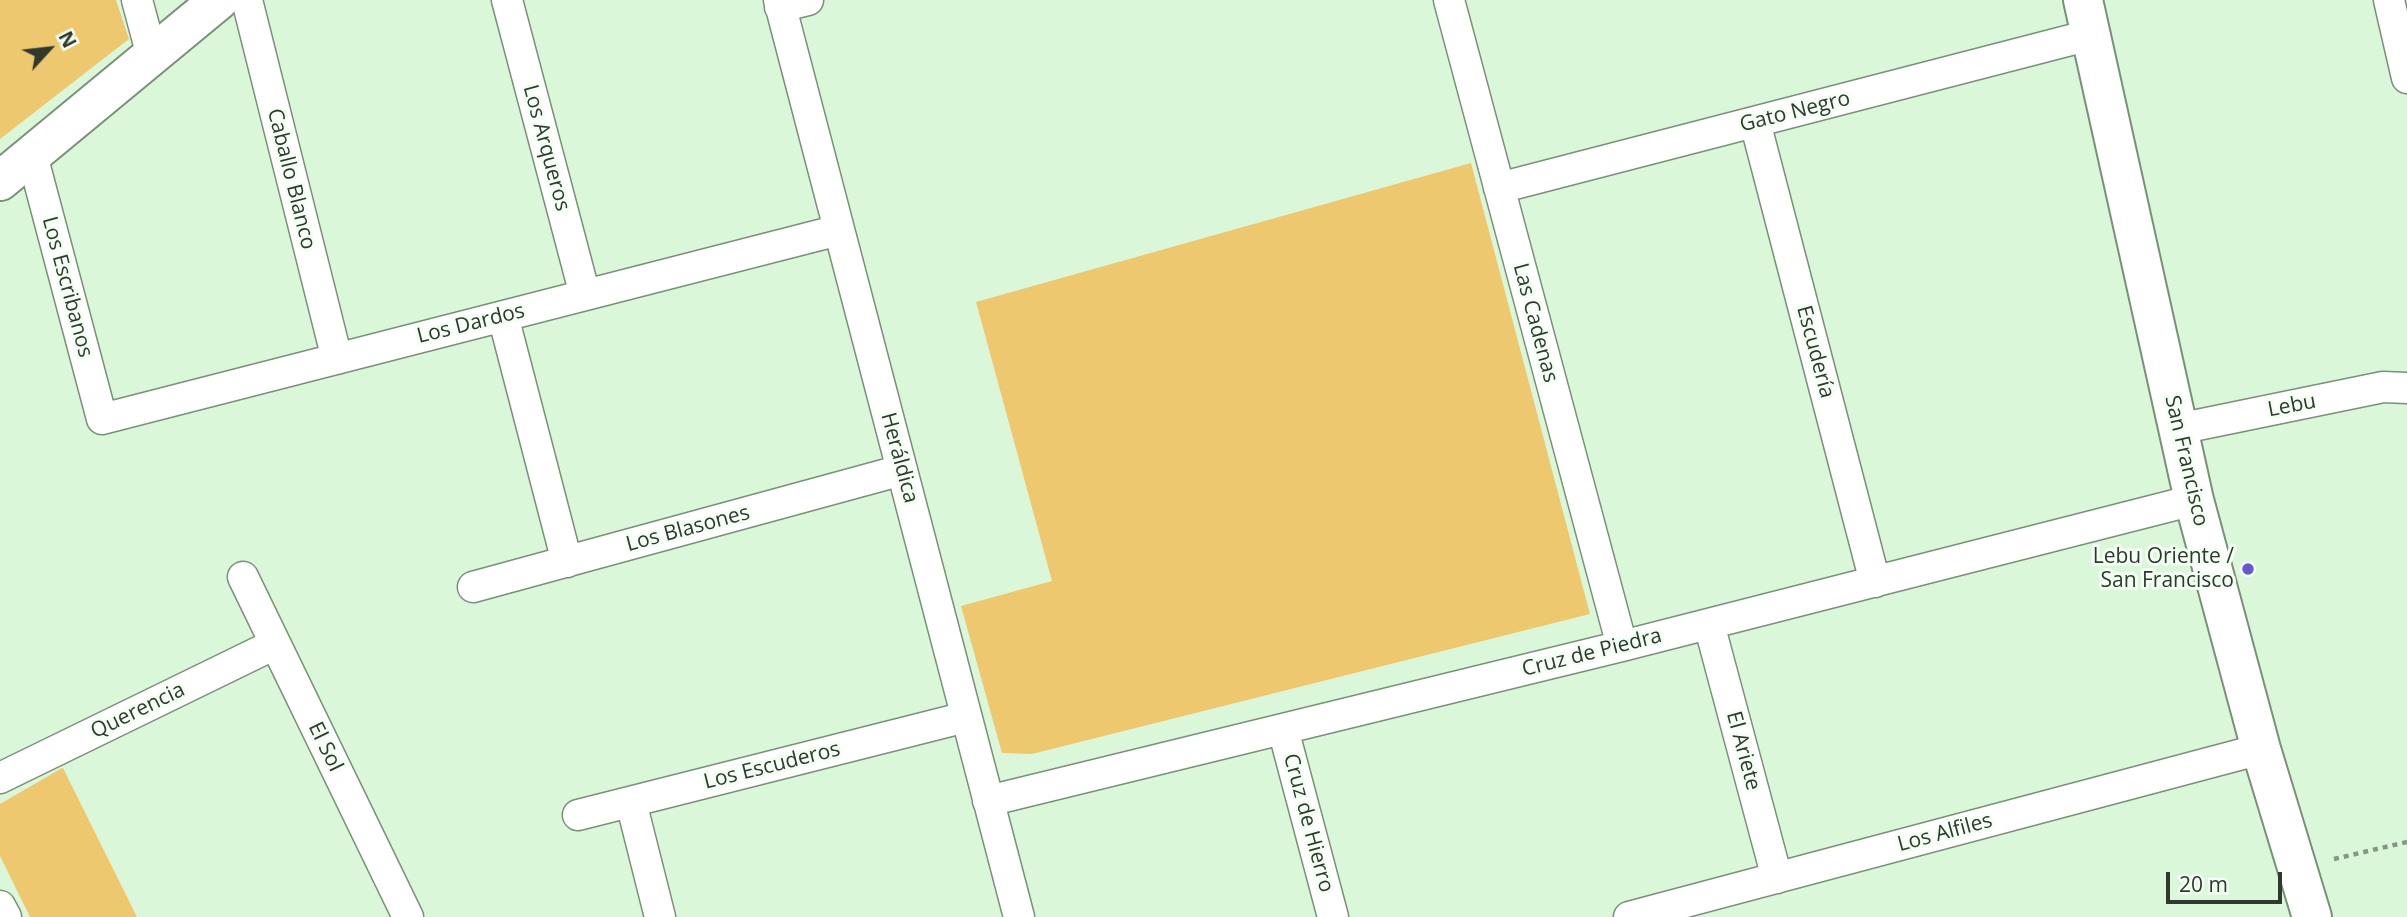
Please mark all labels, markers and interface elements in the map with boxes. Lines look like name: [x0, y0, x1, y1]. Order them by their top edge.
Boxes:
north arrow: [14, 14, 84, 84]
text: N: [53, 27, 83, 52]
street label: Los Arqueros: [517, 82, 575, 214]
street label: Gato Negro: [1737, 86, 1853, 138]
street label: Caballo Blanco: [261, 106, 321, 252]
street label: Los Escribanos: [36, 214, 98, 360]
street label: Las Cadenas: [1507, 261, 1563, 385]
street label: Los Dardos: [415, 298, 527, 350]
street label: Escudería: [1791, 303, 1839, 401]
street label: Lebu: [2266, 389, 2318, 423]
street label: San Francisco: [2159, 393, 2213, 529]
street label: Heráldica: [875, 410, 923, 506]
street label: Los Blasones: [623, 500, 753, 558]
place label: Lebu Oriente / San Francisco: [2093, 544, 2234, 594]
marker: Lebu Oriente / San Francisco: [2240, 561, 2256, 577]
street label: Cruz de Piedra: [1520, 623, 1664, 683]
street label: Querencia: [87, 677, 189, 745]
street label: El Ariete: [1720, 709, 1766, 793]
street label: El Sol: [302, 718, 348, 776]
street label: Los Escuderos: [701, 737, 843, 795]
street label: Cruz de Hierro: [1277, 751, 1339, 895]
street label: Los Alfiles: [1895, 808, 1995, 858]
scale bar: [2169, 858, 2284, 902]
text: 20 m: [2179, 870, 2228, 898]

